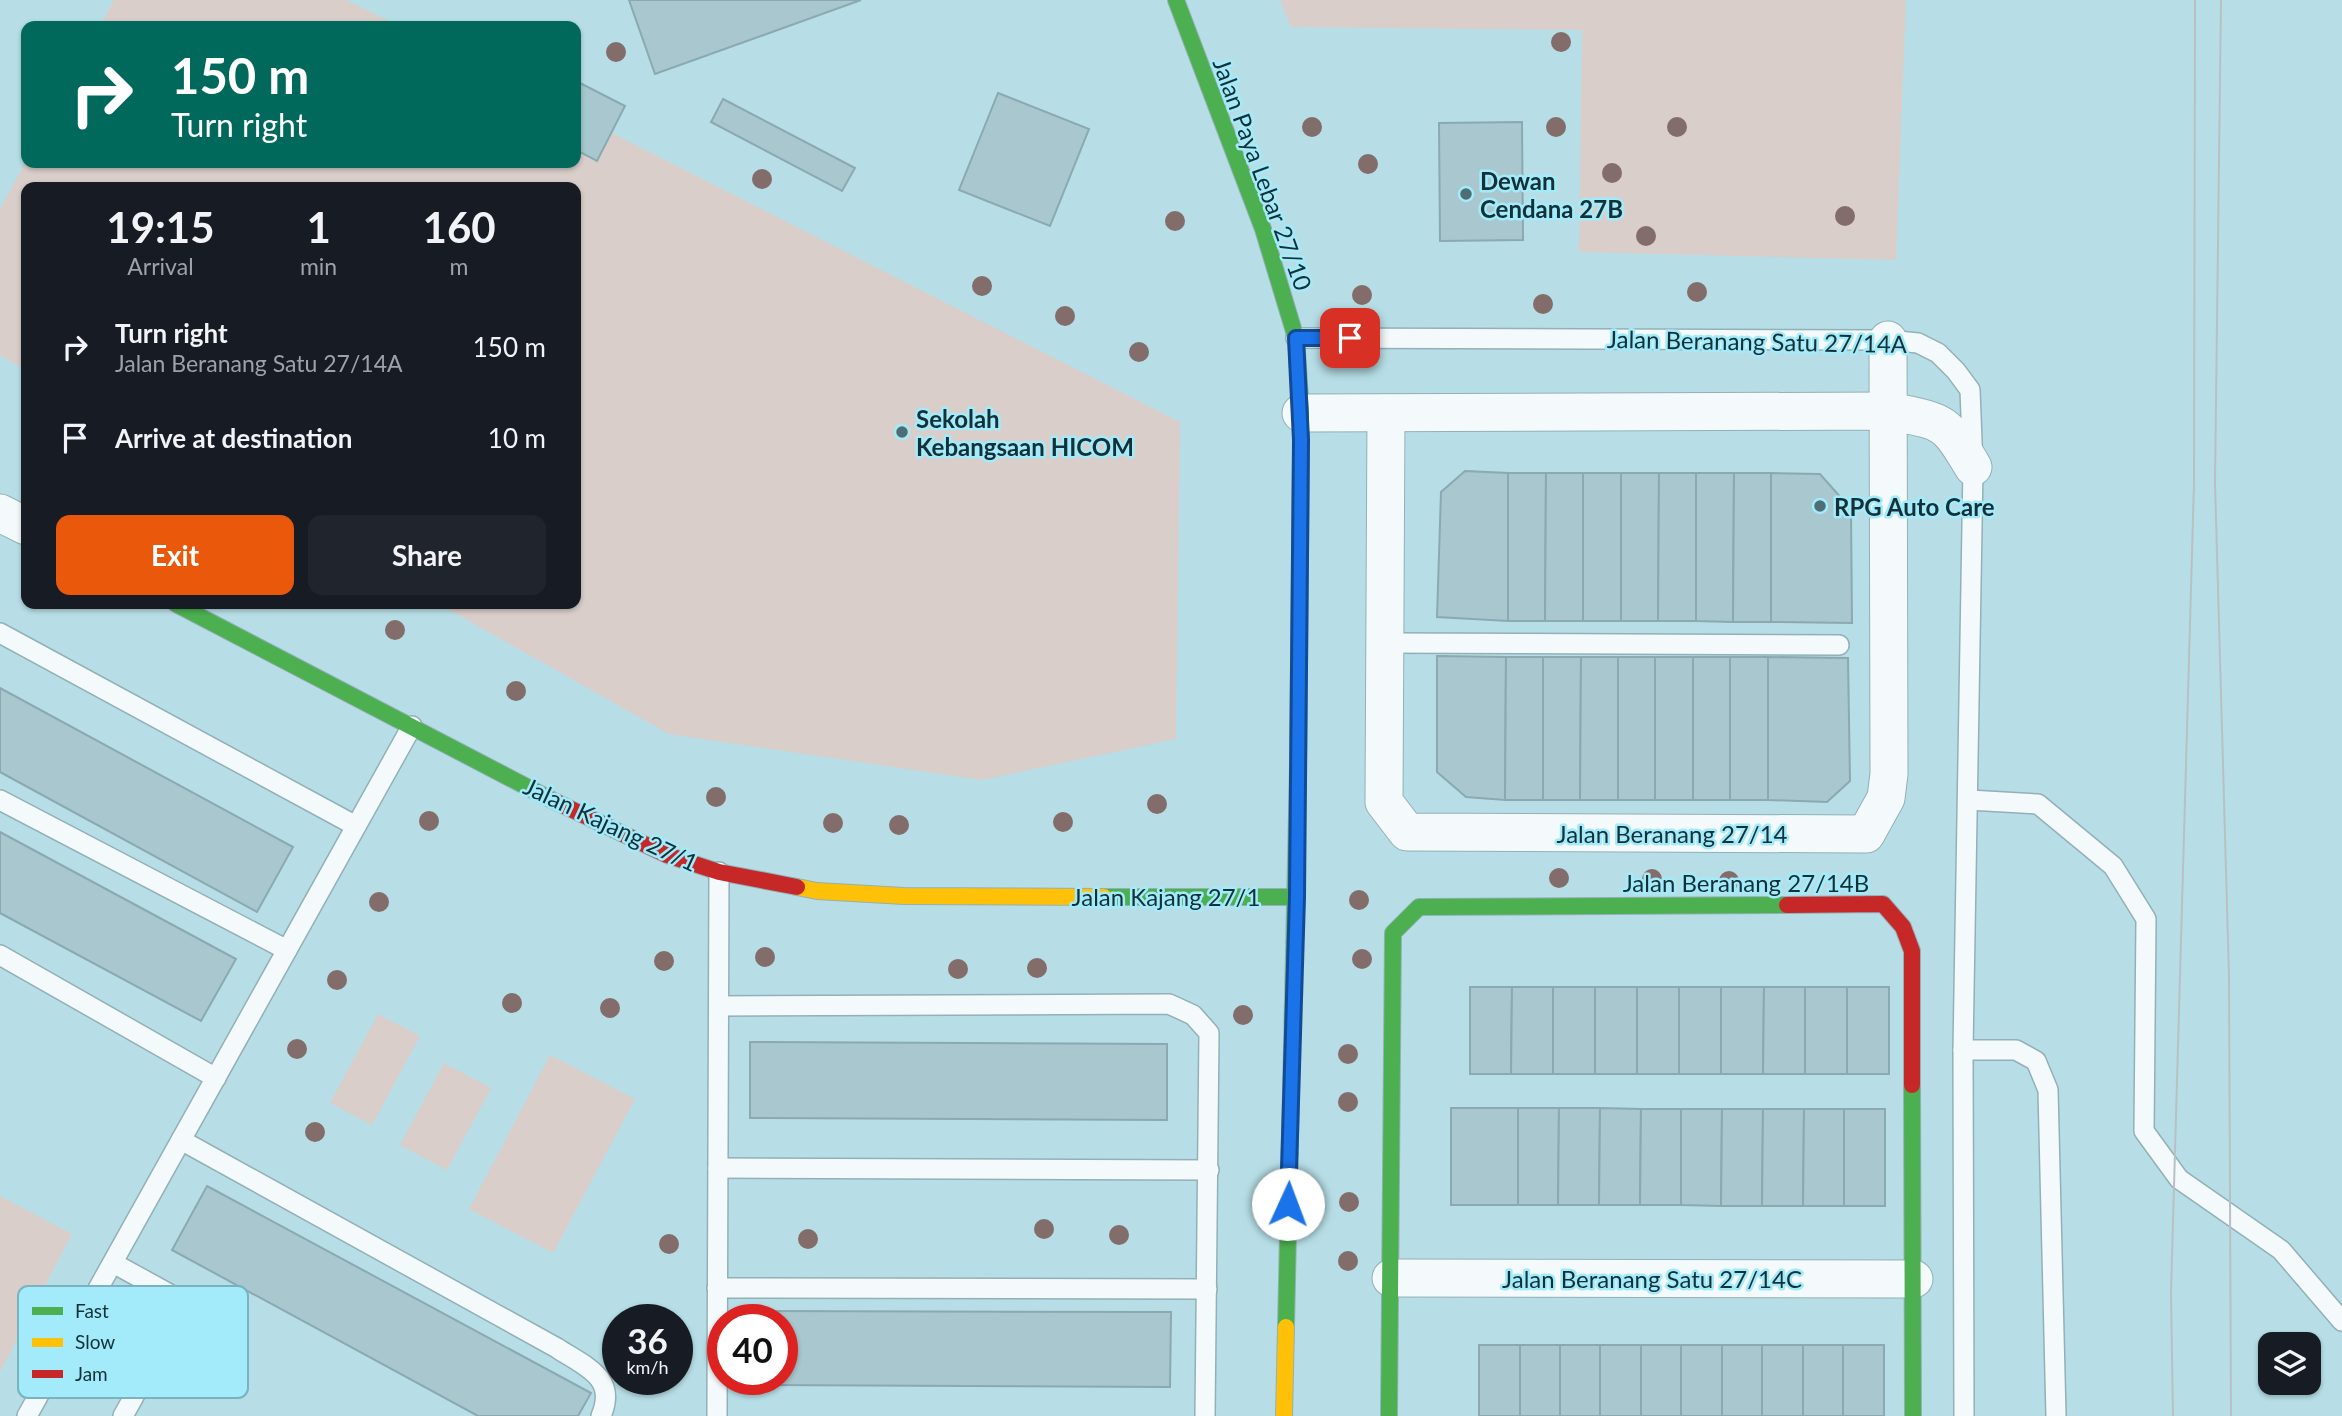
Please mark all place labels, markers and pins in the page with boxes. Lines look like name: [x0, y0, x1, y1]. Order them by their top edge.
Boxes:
place label: Dewan Cendana 27B: [1480, 166, 1623, 223]
marker: Dewan Cendana 27B: [1458, 186, 1474, 202]
pin: [1320, 308, 1380, 368]
place label: Sekolah Kebangsaan HICOM: [916, 404, 1134, 461]
marker: Sekolah Kebangsaan HICOM: [894, 424, 910, 440]
place label: RPG Auto Care: [1834, 492, 1995, 521]
marker: RPG Auto Care: [1812, 498, 1828, 514]

